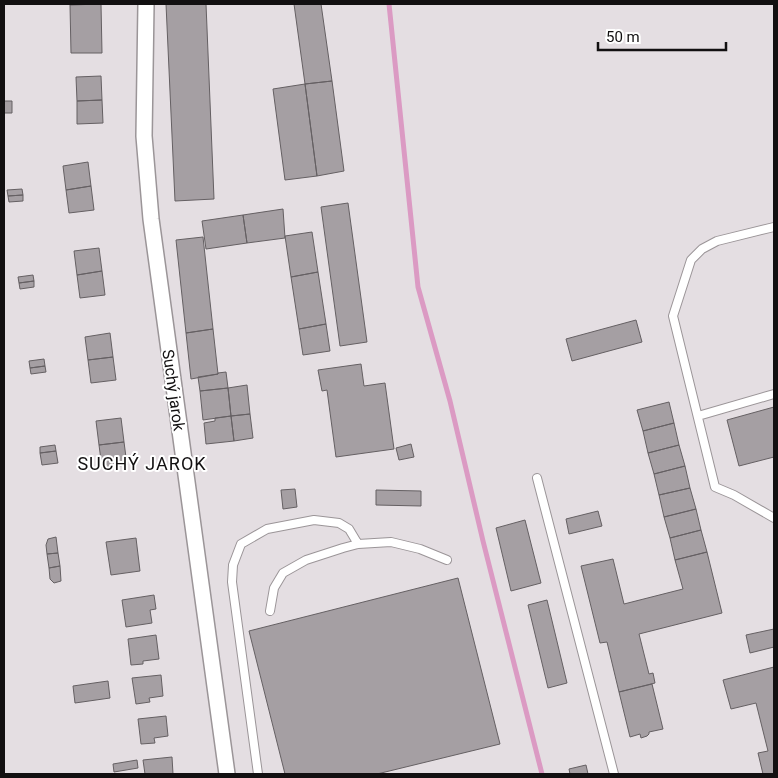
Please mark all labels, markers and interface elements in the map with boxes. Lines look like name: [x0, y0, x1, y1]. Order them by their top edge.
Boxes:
scale bar: [598, 20, 726, 52]
text: 50 m: [606, 28, 640, 46]
street label: Suchý jarok: [158, 348, 189, 433]
district label: SUCHÝ JAROK: [77, 453, 207, 474]

